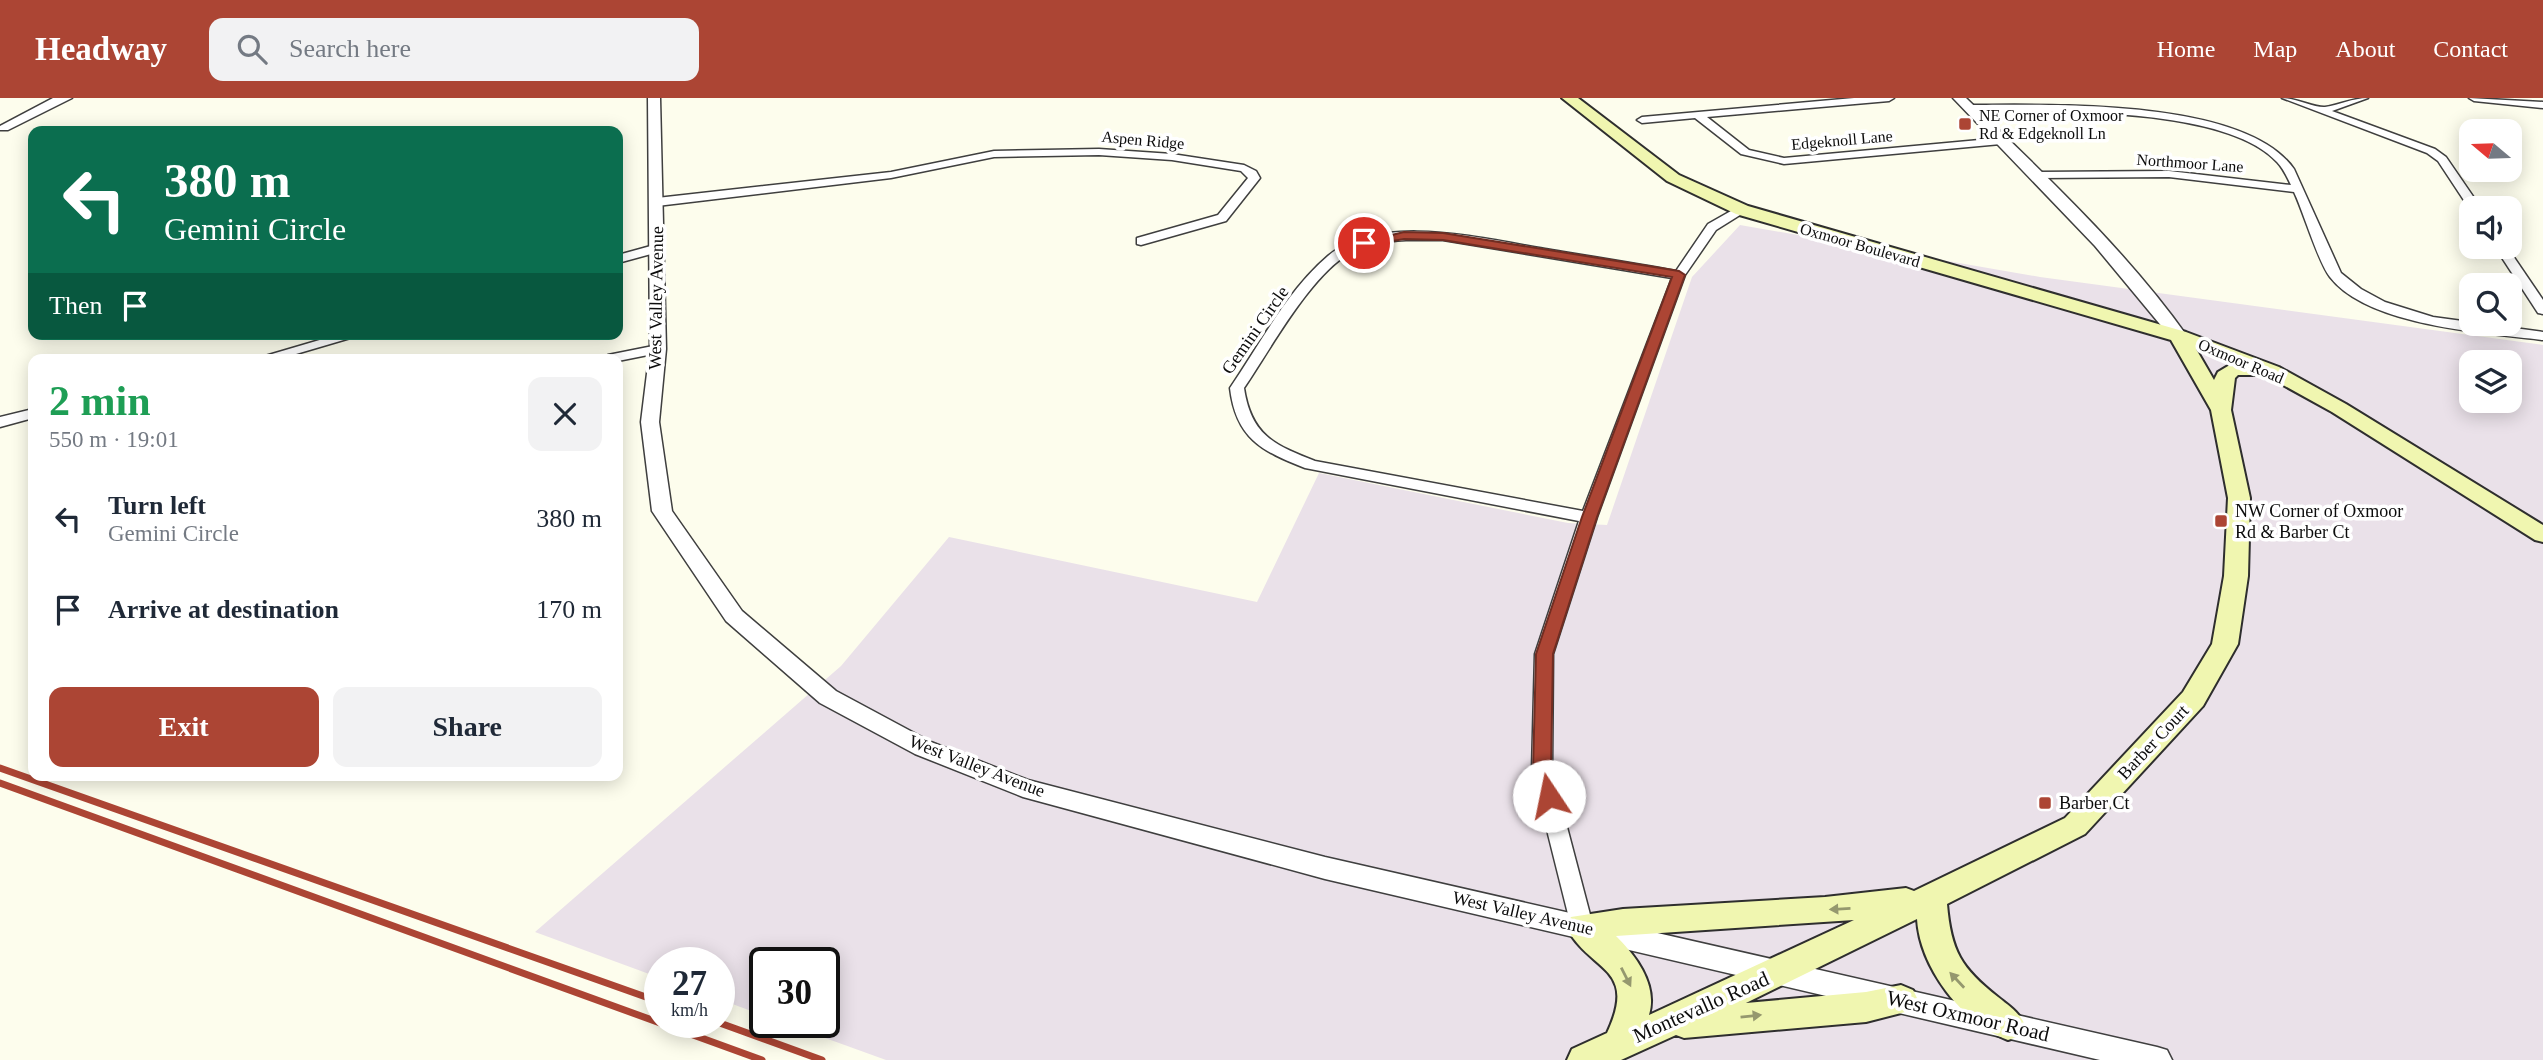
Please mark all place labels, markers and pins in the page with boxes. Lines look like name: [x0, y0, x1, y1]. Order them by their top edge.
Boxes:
place label: NE Corner of Oxmoor Rd & Edgeknoll Ln: [1979, 107, 2124, 143]
marker: NE Corner of Oxmoor Rd & Edgeknoll Ln: [1957, 116, 1973, 132]
pin: [1334, 213, 1394, 273]
place label: NW Corner of Oxmoor Rd & Barber Ct: [2235, 501, 2403, 542]
marker: NW Corner of Oxmoor Rd & Barber Ct: [2213, 513, 2229, 529]
place label: Barber Ct: [2059, 793, 2129, 813]
marker: Barber Ct: [2037, 795, 2053, 811]

